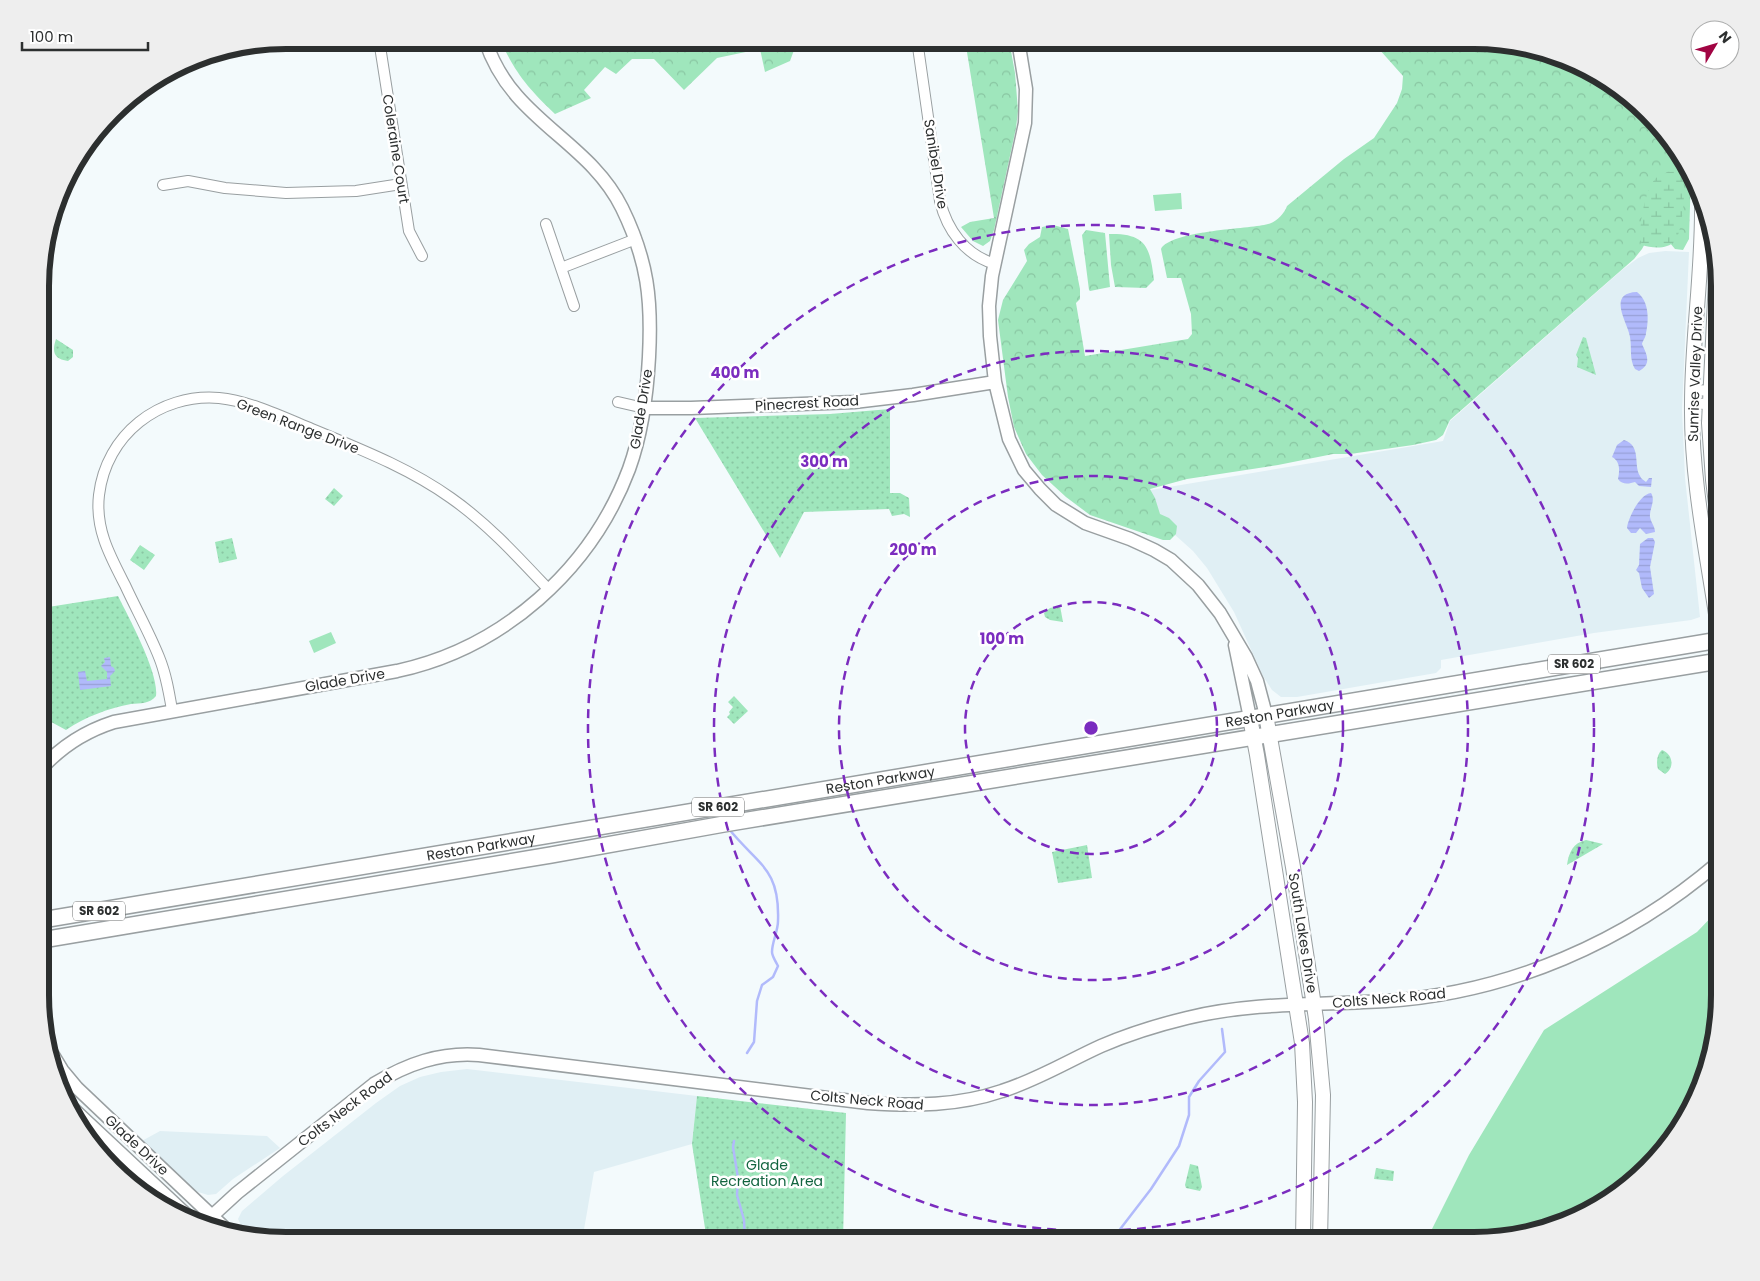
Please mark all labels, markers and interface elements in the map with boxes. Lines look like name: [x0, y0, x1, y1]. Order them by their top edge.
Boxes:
scale bar: [22, 20, 149, 52]
north arrow: [1690, 20, 1740, 70]
text: 100 m: [30, 26, 73, 47]
text: N: [1714, 27, 1736, 47]
street label: Coleraine Court: [377, 93, 415, 205]
street label: Sanibel Drive: [919, 118, 953, 211]
street label: Sunrise Valley Drive: [1683, 306, 1707, 442]
text: 400 m: [711, 362, 760, 383]
street label: Glade Drive: [625, 367, 657, 450]
street label: Pinecrest Road: [754, 390, 860, 416]
street label: Green Range Drive: [234, 393, 363, 459]
text: 300 m: [800, 451, 848, 472]
text: 200 m: [889, 539, 937, 560]
text: 100 m: [980, 628, 1024, 649]
road number: SR 602: [1548, 654, 1600, 674]
street label: Glade Drive: [303, 663, 387, 697]
street label: Reston Parkway: [1224, 694, 1336, 732]
centre of rings: [1082, 719, 1100, 737]
street label: Reston Parkway: [824, 761, 936, 799]
road number: SR 602: [692, 798, 744, 816]
street label: Reston Parkway: [425, 828, 537, 866]
street label: South Lakes Drive: [1284, 871, 1322, 995]
road number: SR 602: [73, 901, 125, 920]
street label: Colts Neck Road: [1331, 983, 1447, 1013]
street label: Colts Neck Road: [294, 1067, 396, 1151]
street label: Colts Neck Road: [809, 1085, 925, 1115]
street label: Glade Drive: [101, 1110, 174, 1180]
park label: Glade Recreation Area: [711, 1155, 823, 1191]

